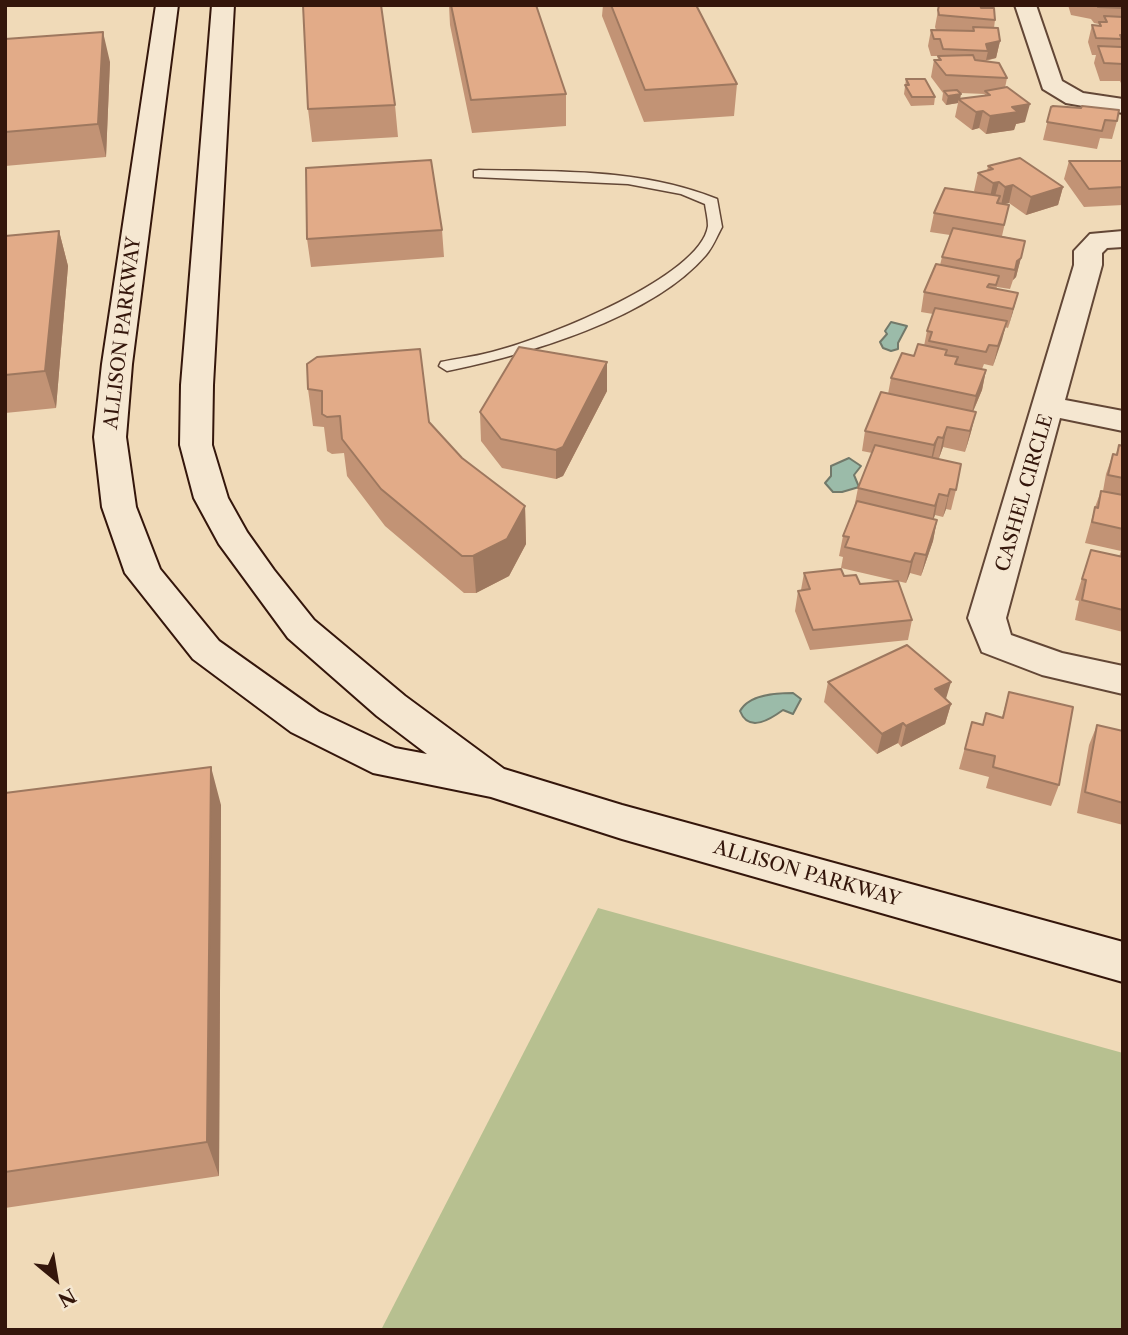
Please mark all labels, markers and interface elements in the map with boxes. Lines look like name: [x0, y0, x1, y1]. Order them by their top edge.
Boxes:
street label: ALLISON PARKWAY: [100, 236, 146, 430]
street label: CASHEL CIRCLE: [992, 412, 1058, 574]
street label: ALLISON PARKWAY: [711, 836, 903, 912]
north arrow: [21, 1244, 91, 1314]
text: N: [54, 1284, 80, 1312]

